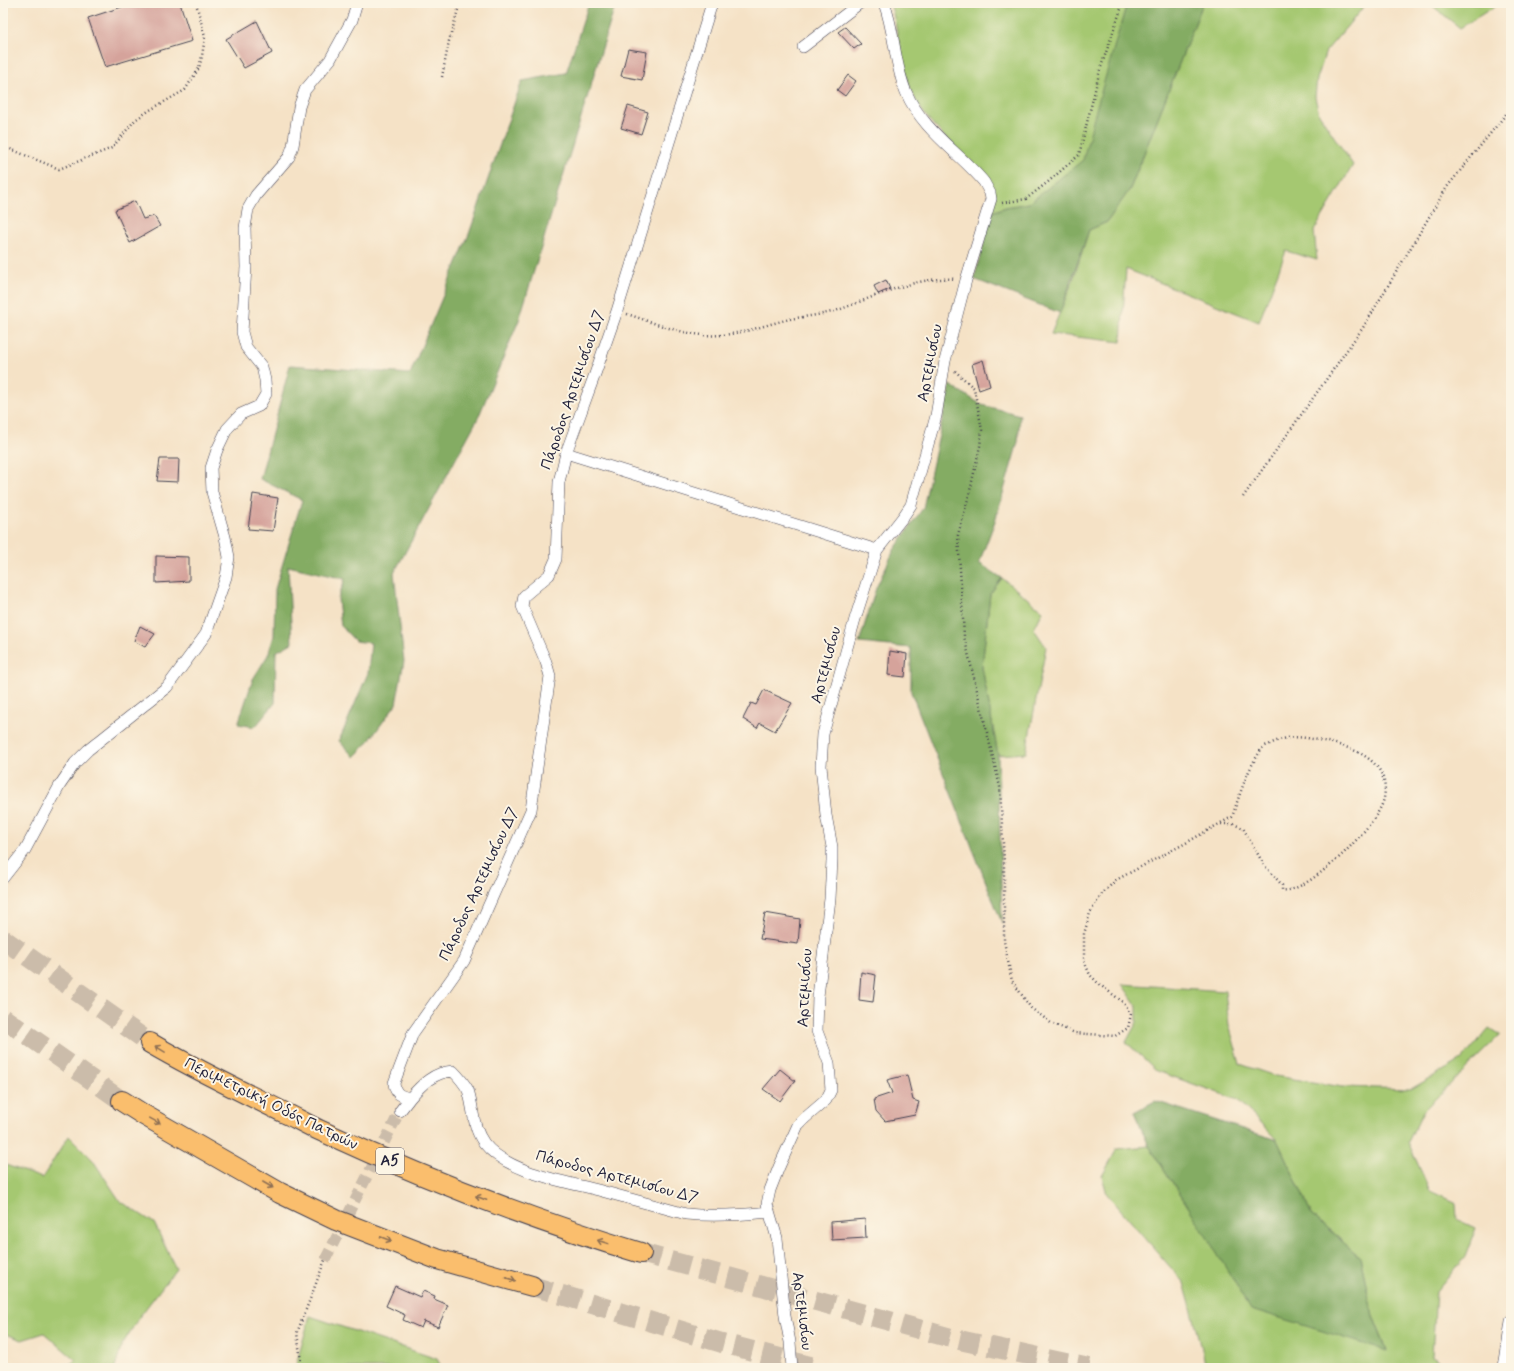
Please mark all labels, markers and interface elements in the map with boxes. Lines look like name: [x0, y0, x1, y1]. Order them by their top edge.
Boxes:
street label: Πάροδος Αρτεμισίου Δ7: [536, 307, 610, 472]
street label: Αρτεμισίου: [912, 322, 948, 404]
street label: Αρτεμισίου: [806, 624, 846, 706]
street label: Πάροδος Αρτεμισίου Δ7: [434, 804, 524, 964]
street label: Αρτεμισίου: [792, 948, 818, 1028]
one-way arrow: [154, 1044, 166, 1052]
street label: Περιμετρική Οδός Πατρών: [181, 1053, 361, 1155]
one-way arrow: [149, 1118, 161, 1126]
street label: Πάροδος Αρτεμισίου Δ7: [533, 1145, 701, 1209]
road number: Α5: [376, 1148, 404, 1174]
one-way arrow: [262, 1182, 274, 1190]
one-way arrow: [475, 1194, 487, 1202]
one-way arrow: [379, 1236, 391, 1244]
one-way arrow: [597, 1238, 610, 1245]
street label: Αρτεμισίου: [787, 1271, 817, 1351]
one-way arrow: [503, 1276, 516, 1283]

